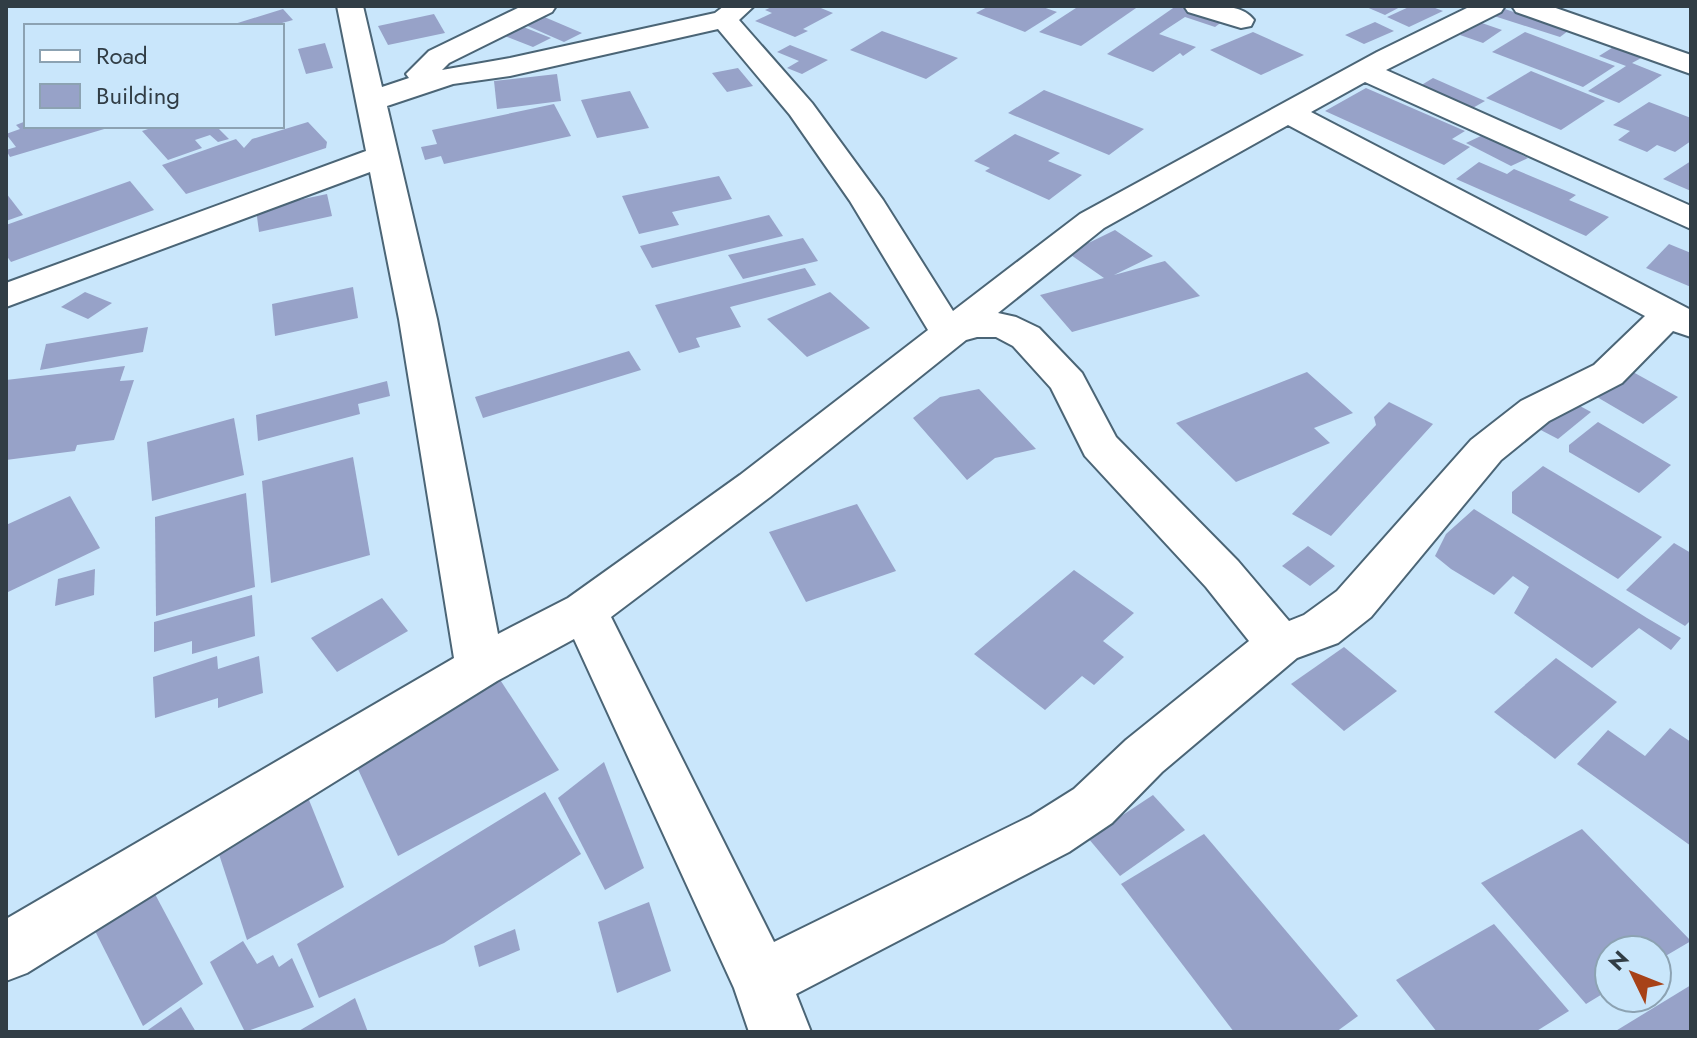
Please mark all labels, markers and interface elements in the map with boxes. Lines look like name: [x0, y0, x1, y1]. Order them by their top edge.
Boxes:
legend: [24, 24, 284, 128]
text: Road: [96, 38, 148, 73]
text: Building: [96, 78, 180, 113]
north arrow: [1593, 934, 1673, 1014]
text: N: [1601, 943, 1636, 978]

